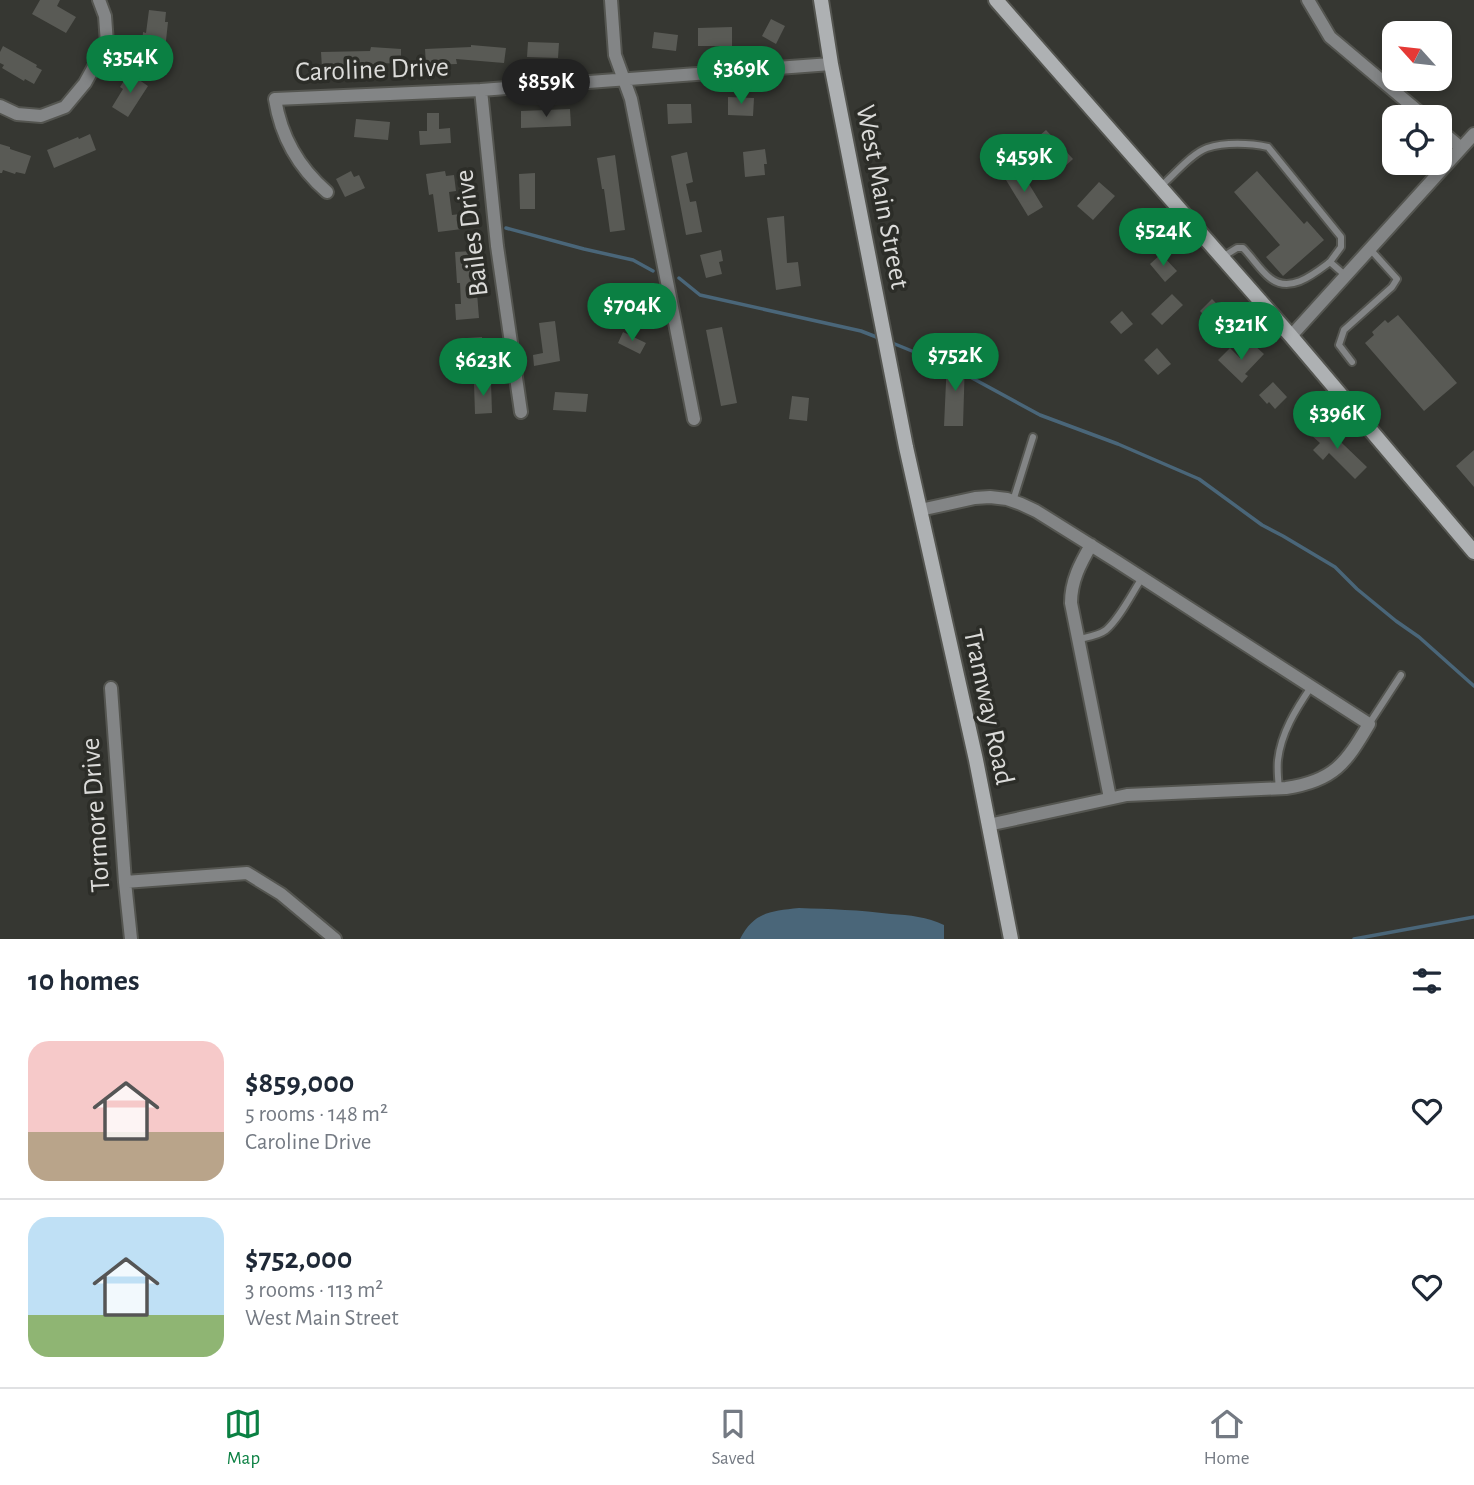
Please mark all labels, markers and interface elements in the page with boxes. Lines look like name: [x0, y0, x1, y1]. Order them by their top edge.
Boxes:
north arrow: [1382, 21, 1452, 91]
map controls: [1382, 21, 1452, 175]
pin: $354K: [81, 36, 179, 95]
text: $354K: [102, 46, 158, 69]
pin: $369K: [692, 46, 790, 106]
street label: Caroline Drive: [295, 53, 449, 87]
text: $369K: [713, 57, 769, 80]
pin: $859K: [497, 60, 595, 119]
text: $859K: [518, 70, 574, 93]
street label: West Main Street: [850, 102, 914, 292]
button: locate: [1382, 105, 1452, 175]
pin: $459K: [975, 134, 1073, 194]
text: $459K: [996, 145, 1052, 168]
street label: Bailes Drive: [450, 168, 494, 298]
pin: $524K: [1114, 208, 1212, 268]
text: $524K: [1135, 219, 1191, 242]
pin: $704K: [583, 284, 681, 343]
text: $704K: [603, 294, 661, 317]
pin: $321K: [1192, 302, 1290, 362]
text: $321K: [1215, 313, 1267, 336]
pin: $752K: [906, 334, 1004, 393]
pin: $623K: [434, 338, 532, 398]
text: $752K: [928, 344, 982, 367]
text: $623K: [455, 349, 511, 372]
pin: $396K: [1288, 392, 1386, 451]
text: $396K: [1309, 402, 1365, 425]
street label: Tramway Road: [958, 627, 1018, 787]
street label: Tormore Drive: [77, 737, 115, 893]
icon: filters: [1408, 962, 1446, 1000]
text: 10 homes: [28, 966, 139, 996]
text: $859,000: [245, 1068, 355, 1098]
icon: home: [84, 1069, 168, 1153]
icon: heart: [1408, 1092, 1446, 1130]
text: 5 rooms · 148 m²: [245, 1103, 388, 1126]
text: Caroline Drive: [245, 1131, 371, 1154]
text: $752,000: [245, 1244, 352, 1274]
icon: home: [84, 1245, 168, 1329]
icon: heart: [1408, 1268, 1446, 1306]
text: 3 rooms · 113 m²: [245, 1279, 383, 1302]
text: West Main Street: [245, 1307, 399, 1330]
tab: Map: [224, 1405, 262, 1470]
tab: Saved: [711, 1405, 755, 1470]
tab: Home: [1204, 1405, 1250, 1470]

